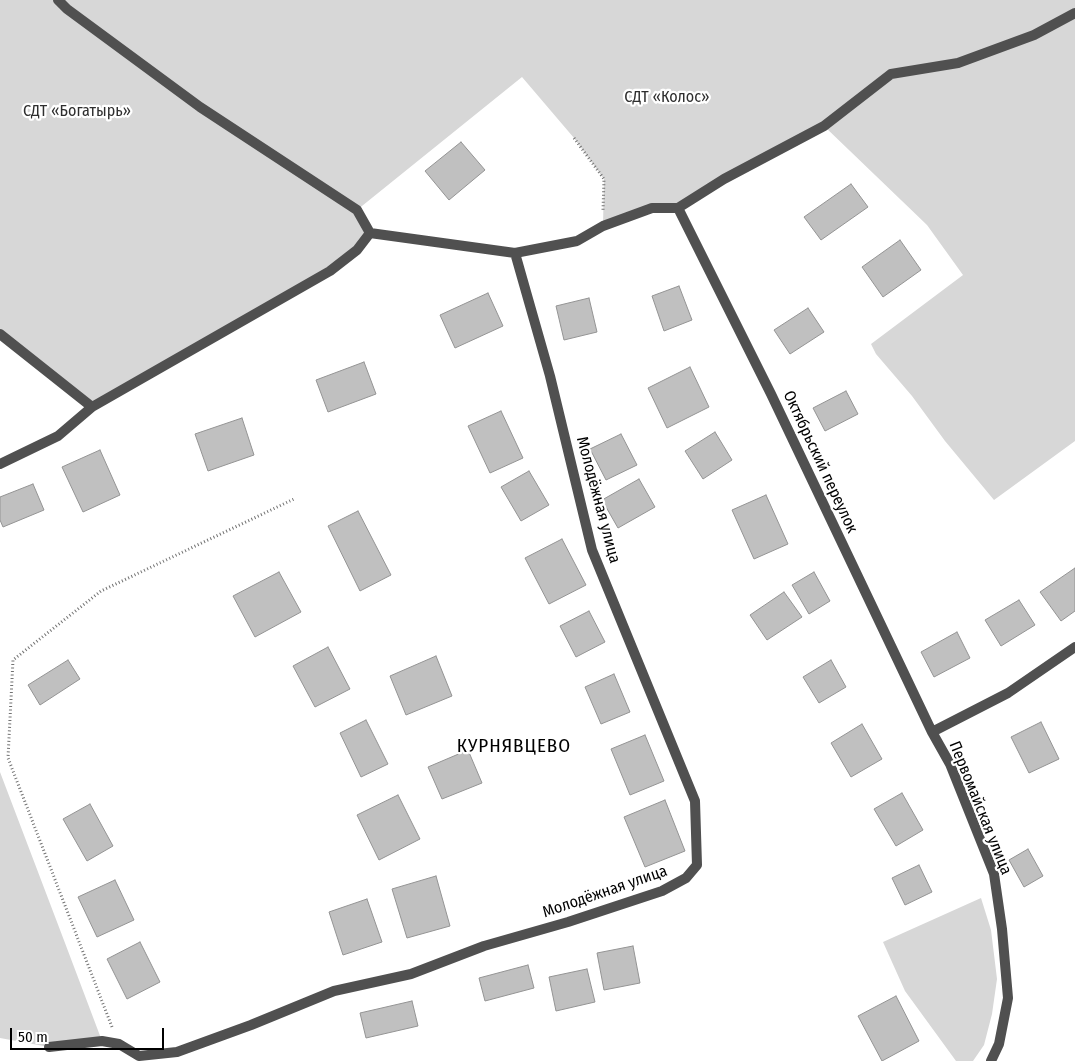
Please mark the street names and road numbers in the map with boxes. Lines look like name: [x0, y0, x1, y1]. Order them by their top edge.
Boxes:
street label: Октябрьский переулок: [779, 388, 861, 536]
street label: Молодёжная улица: [572, 435, 624, 565]
street label: Первомайская улица: [944, 738, 1016, 878]
street label: Молодёжная улица: [540, 862, 670, 922]

